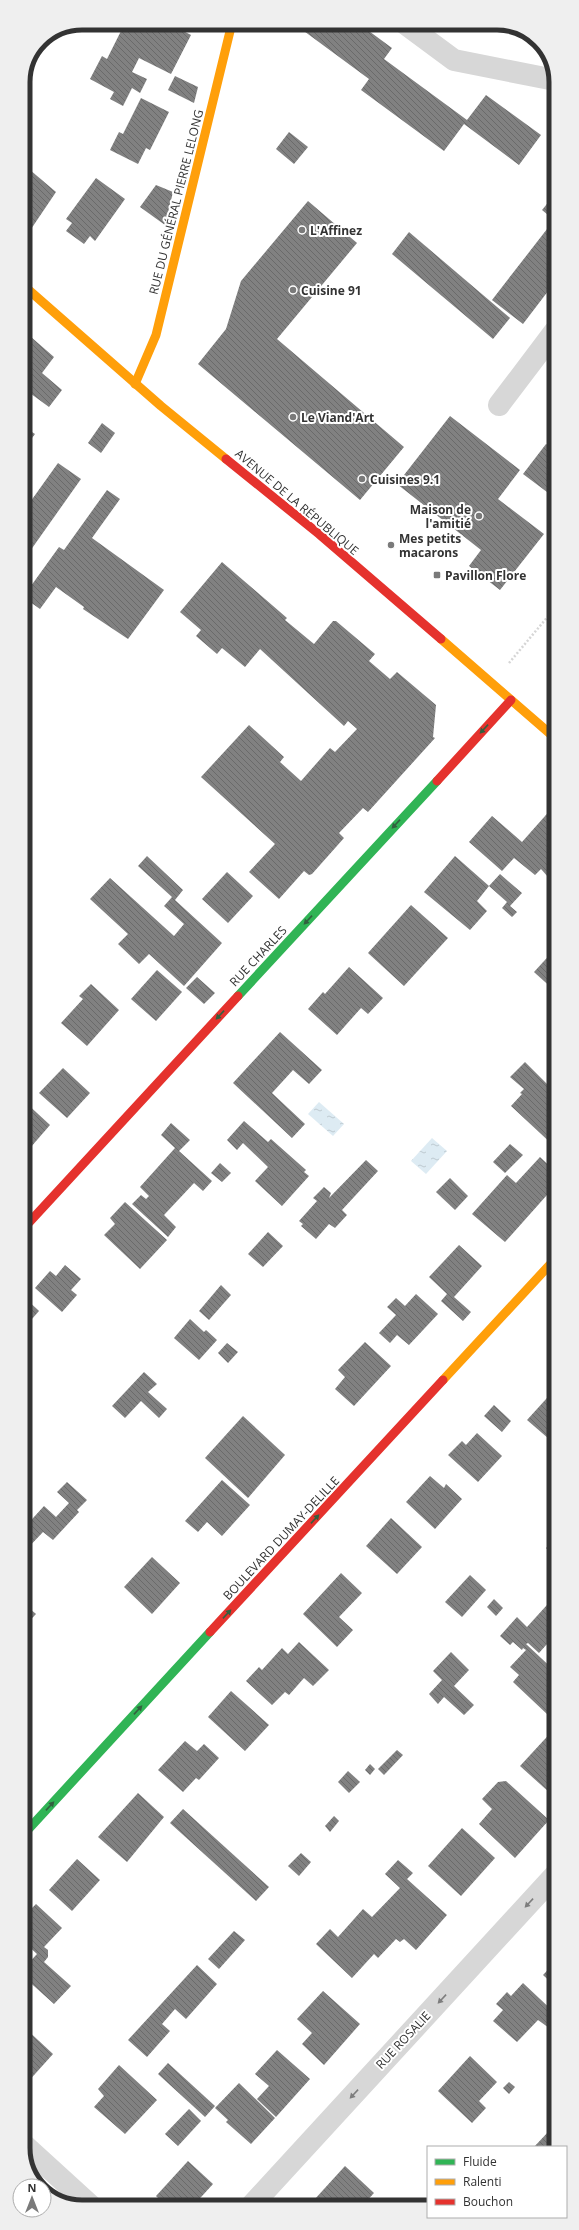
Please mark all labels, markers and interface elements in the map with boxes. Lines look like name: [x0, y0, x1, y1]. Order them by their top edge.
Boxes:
street label: RUE DU GÉNÉRAL PIERRE LELONG: [145, 108, 207, 296]
place label: L'Affinez: [310, 222, 362, 239]
marker: L'Affinez: [297, 225, 307, 235]
place label: Cuisine 91: [301, 282, 362, 299]
marker: Cuisine 91: [288, 285, 298, 295]
place label: Le Viand'Art: [301, 409, 374, 426]
marker: Le Viand'Art: [288, 412, 298, 422]
street label: AVENUE DE LA RÉPUBLIQUE: [232, 445, 362, 559]
place label: Cuisines 9.1: [370, 471, 440, 488]
marker: Cuisines 9.1: [357, 474, 367, 484]
place label: Maison de l'amitié: [410, 501, 471, 532]
marker: Maison de l'amitié: [474, 511, 484, 521]
place label: Mes petits macarons: [399, 530, 461, 561]
marker: Mes petits macarons: [386, 540, 396, 550]
place label: Pavillon Flore: [445, 567, 526, 584]
marker: Pavillon Flore: [432, 570, 442, 580]
one-way arrow: [480, 724, 489, 734]
one-way arrow: [392, 820, 401, 829]
one-way arrow: [303, 915, 313, 925]
street label: RUE CHARLES: [226, 922, 290, 990]
one-way arrow: [216, 1011, 225, 1020]
street label: BOULEVARD DUMAY-DELILLE: [219, 1472, 343, 1604]
one-way arrow: [310, 1514, 319, 1524]
one-way arrow: [222, 1609, 231, 1620]
one-way arrow: [134, 1705, 143, 1715]
one-way arrow: [46, 1801, 55, 1811]
one-way arrow: [525, 1898, 534, 1908]
one-way arrow: [437, 1993, 446, 2004]
street label: RUE ROSALIE: [372, 2007, 434, 2073]
one-way arrow: [350, 2090, 359, 2099]
legend: [427, 2146, 567, 2218]
text: Fluide: [463, 2153, 497, 2170]
text: Ralenti: [463, 2173, 502, 2190]
north arrow: [12, 2178, 52, 2218]
text: N: [28, 2180, 36, 2195]
text: Bouchon: [463, 2193, 513, 2210]

